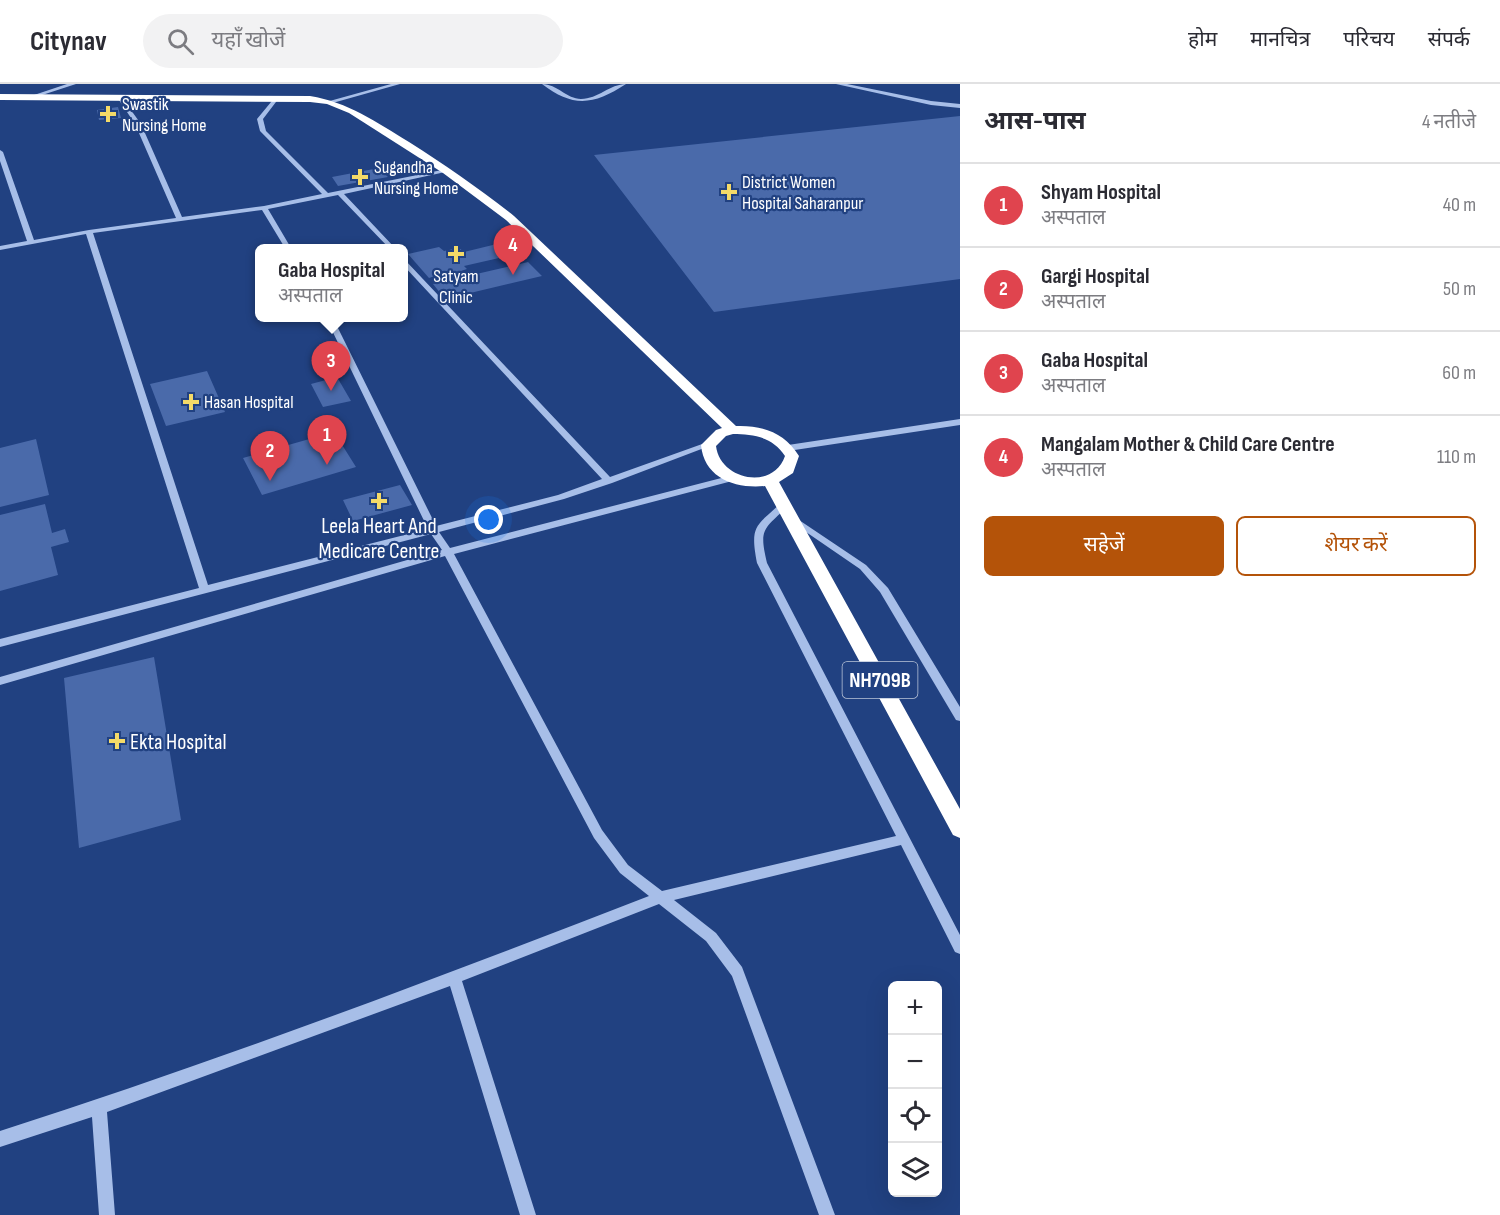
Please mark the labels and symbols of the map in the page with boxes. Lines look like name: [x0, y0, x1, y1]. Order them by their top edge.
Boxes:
place label: Swastik Nursing Home: [122, 94, 207, 136]
marker: Swastik Nursing Home: [99, 105, 117, 123]
place label: Sugandha Nursing Home: [374, 157, 459, 199]
marker: Sugandha Nursing Home: [351, 168, 369, 186]
place label: District Women Hospital Saharanpur: [742, 172, 863, 214]
marker: District Women Hospital Saharanpur: [720, 183, 738, 201]
pin: 4: [494, 226, 532, 275]
marker: Satyam Clinic: [447, 245, 465, 263]
place label: Satyam Clinic: [433, 266, 479, 308]
pin: 3: [312, 342, 350, 391]
place label: Hasan Hospital: [204, 392, 294, 413]
marker: Hasan Hospital: [182, 393, 200, 411]
pin: 1: [308, 416, 346, 465]
pin: 2: [250, 432, 290, 481]
marker: Leela Heart And Medicare Centre: [370, 492, 388, 510]
your location: [474, 505, 503, 534]
place label: Leela Heart And Medicare Centre: [319, 513, 439, 565]
road number: NH709B: [842, 662, 918, 698]
place label: Ekta Hospital: [130, 729, 227, 756]
marker: Ekta Hospital: [108, 732, 126, 750]

